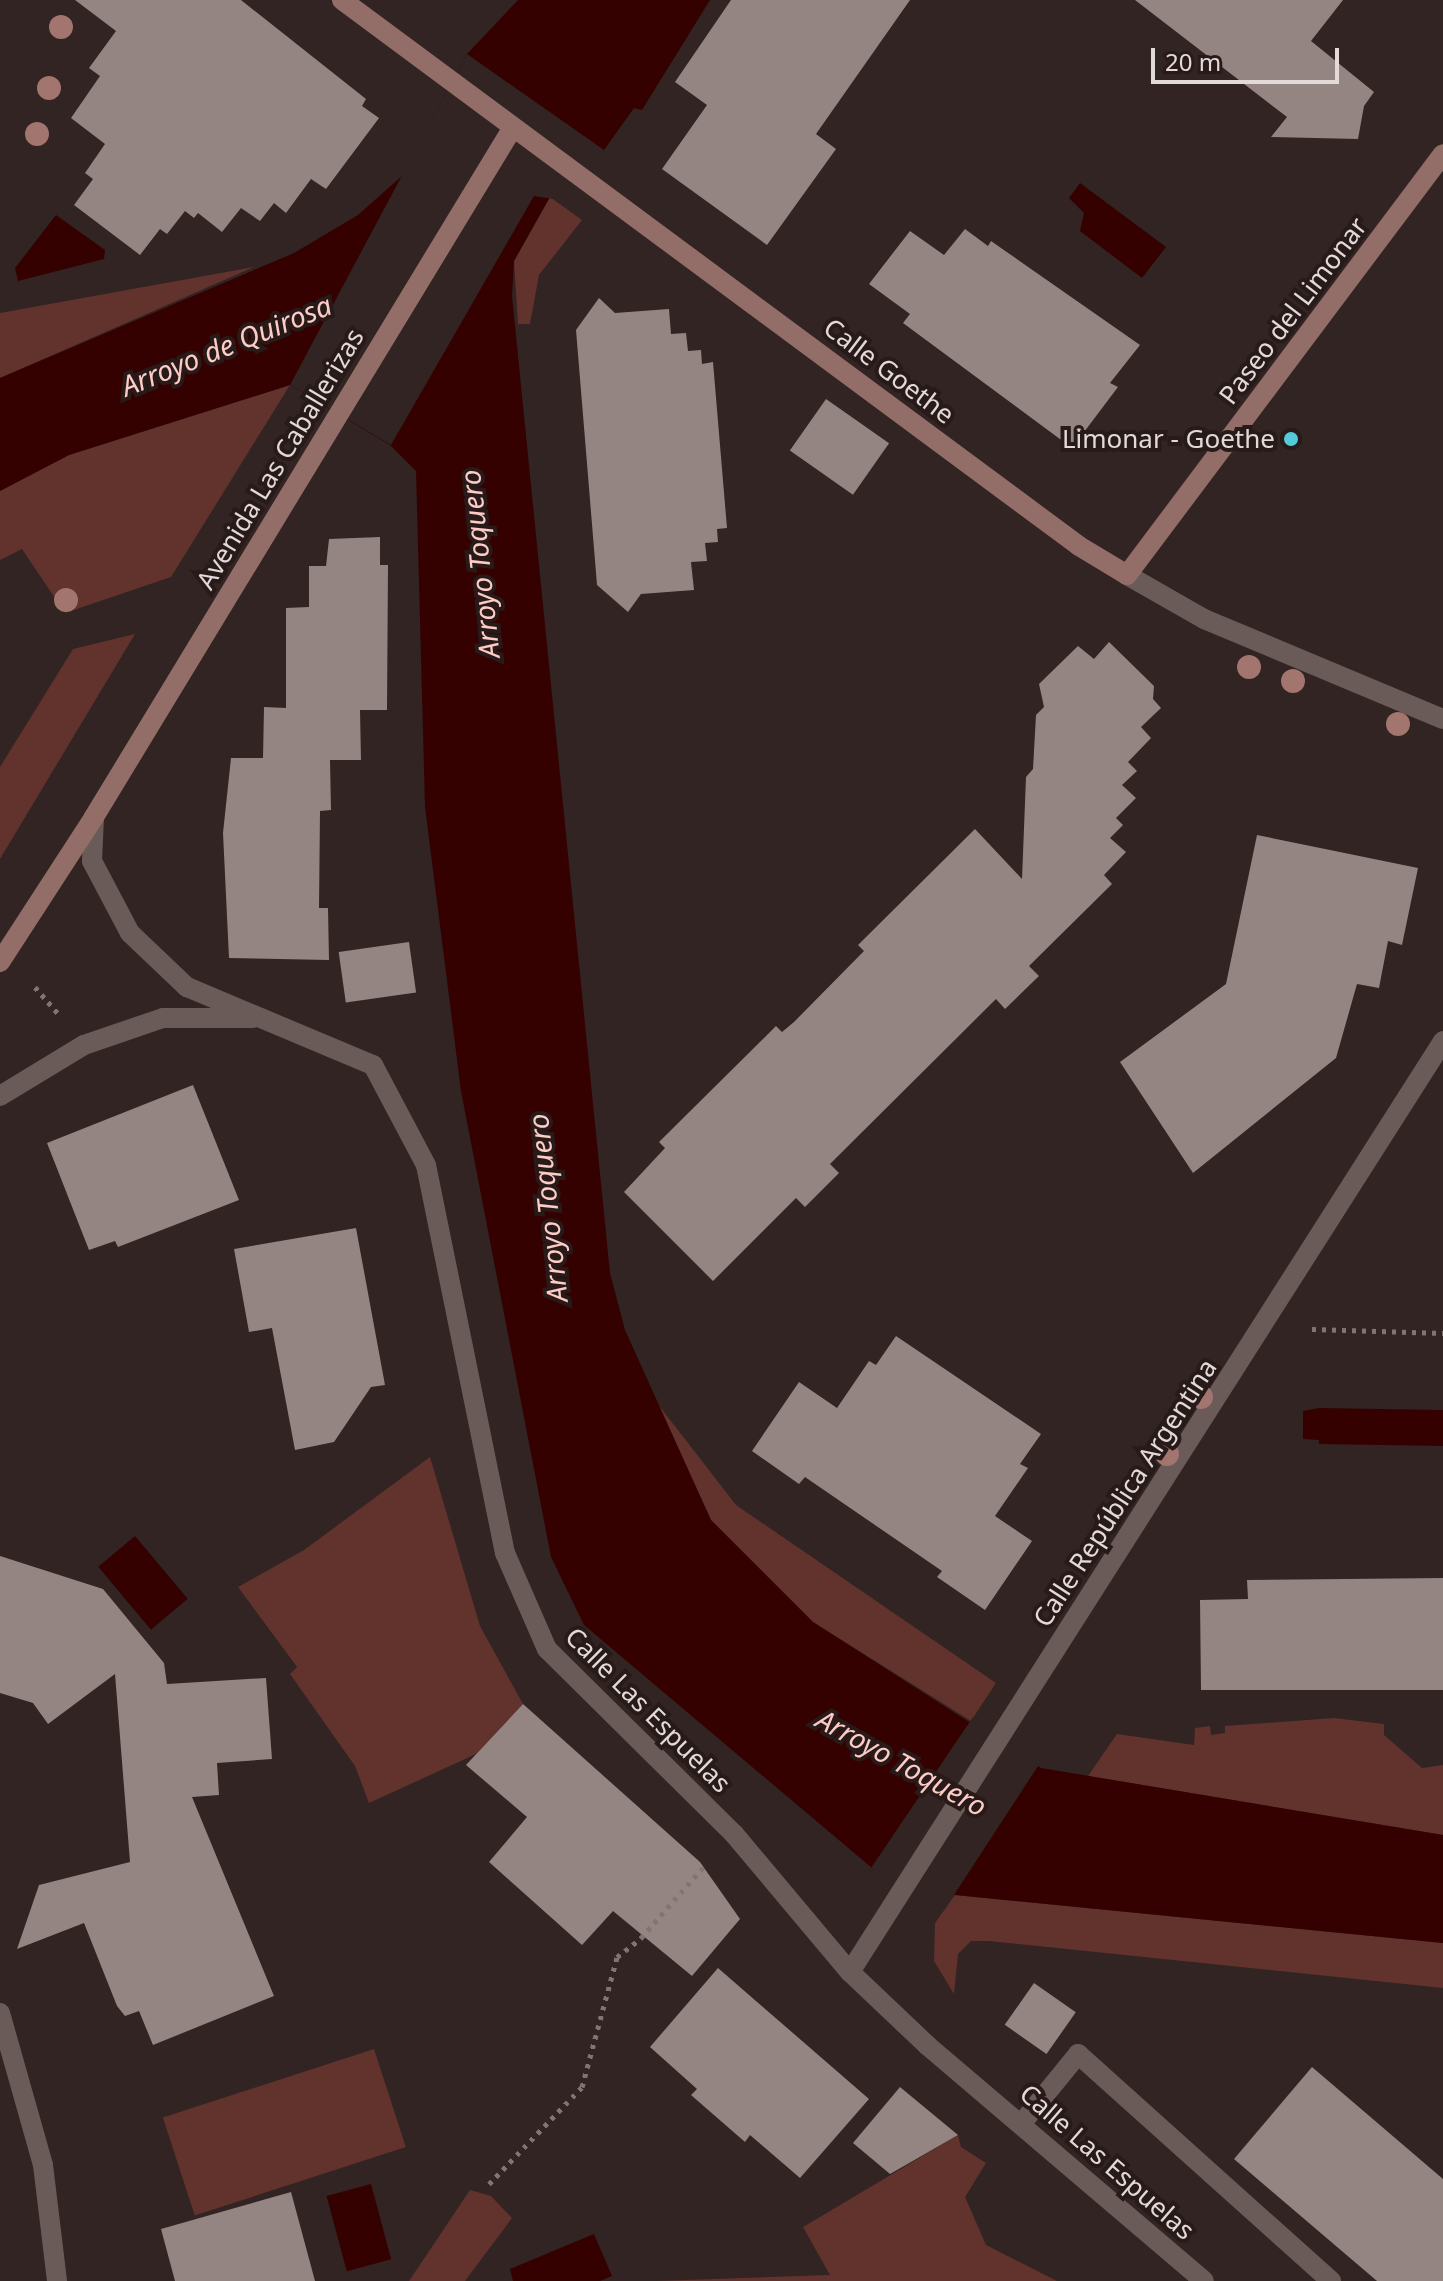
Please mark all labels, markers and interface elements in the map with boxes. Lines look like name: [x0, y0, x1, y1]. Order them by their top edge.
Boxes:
scale bar: [1155, 32, 1343, 82]
text: 20 m: [1165, 45, 1221, 78]
street label: Paseo del Limonar: [1213, 211, 1373, 411]
water label: Arroyo de Quirosa: [116, 287, 336, 403]
street label: Calle Goethe: [818, 312, 960, 430]
street label: Avenida Las Caballerizas: [190, 323, 370, 595]
place label: Limonar - Goethe: [1062, 423, 1275, 455]
marker: Limonar - Goethe: [1282, 430, 1300, 448]
water label: Arroyo Toquero: [452, 468, 506, 660]
water label: Arroyo Toquero: [520, 1112, 574, 1304]
street label: Calle República Argentina: [1027, 1353, 1223, 1633]
street label: Calle Las Espuelas: [559, 1621, 737, 1799]
water label: Arroyo Toquero: [811, 1701, 993, 1823]
street label: Calle Las Espuelas: [1013, 2078, 1201, 2246]

